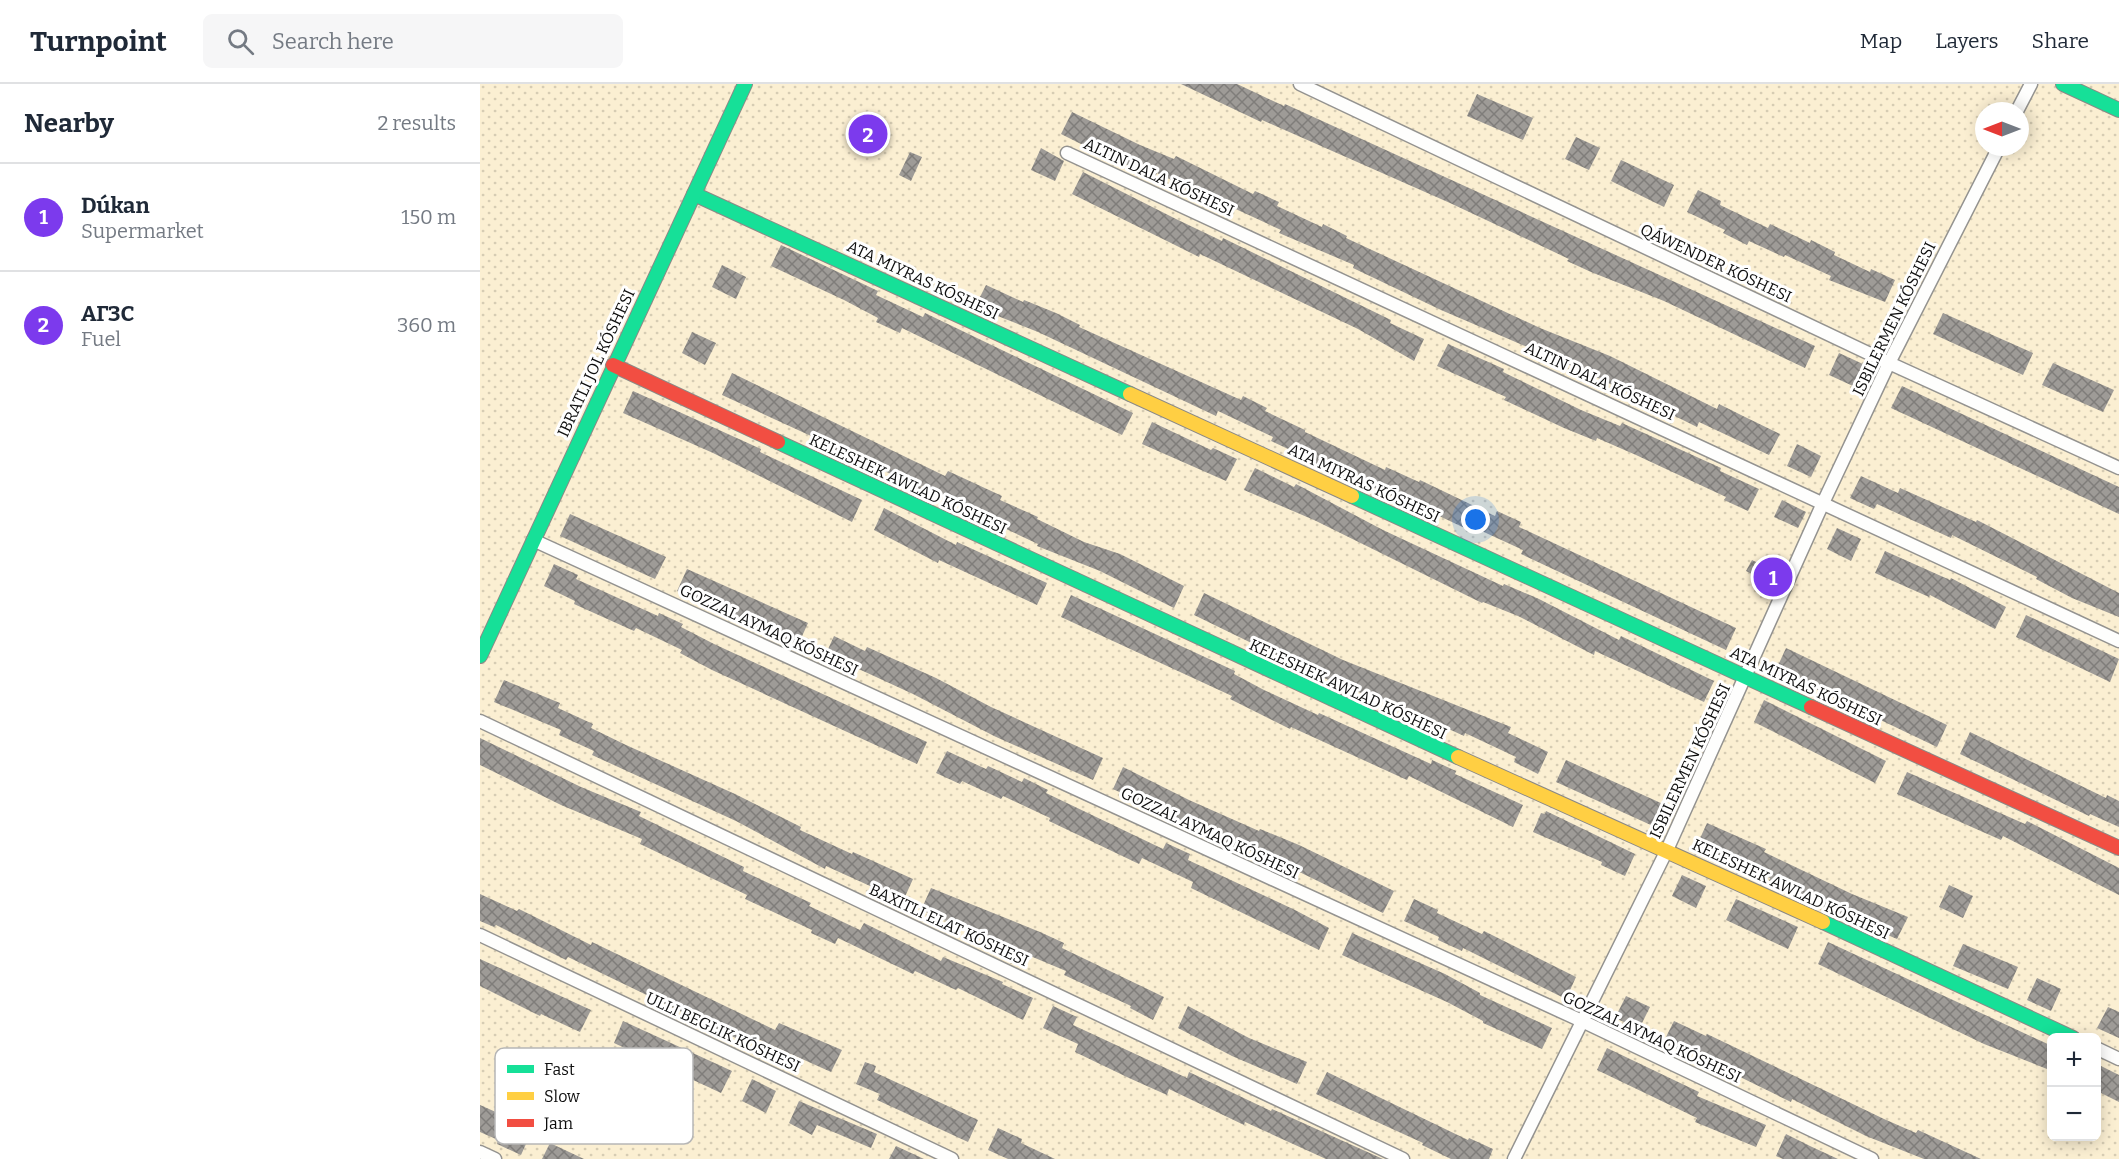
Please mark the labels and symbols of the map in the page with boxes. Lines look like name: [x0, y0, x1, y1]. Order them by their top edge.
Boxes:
north arrow: [1975, 102, 2029, 156]
pin: 2: [848, 112, 888, 156]
street label: ALTIN DALA KÓSHESI: [1081, 133, 1238, 220]
street label: QÁWENDER KÓSHESI: [1637, 219, 1795, 306]
street label: ATA MIYRAS KÓSHESI: [844, 236, 1002, 324]
street label: ISBILERMEN KÓSHESI: [1848, 238, 1940, 399]
street label: IBRATLI JOL KÓSHESI: [552, 286, 639, 440]
street label: ALTIN DALA KÓSHESI: [1522, 337, 1679, 424]
street label: KELESHEK AWLAD KÓSHESI: [806, 429, 1010, 538]
street label: ATA MIYRAS KÓSHESI: [1285, 439, 1443, 527]
your location: [1461, 505, 1490, 534]
pin: 1: [1754, 554, 1792, 600]
street label: GOZZAL AYMAQ KÓSHESI: [677, 579, 862, 680]
street label: KELESHEK AWLAD KÓSHESI: [1246, 634, 1450, 743]
street label: ATA MIYRAS KÓSHESI: [1727, 642, 1885, 730]
street label: ISBILERMEN KÓSHESI: [1645, 680, 1734, 842]
street label: GOZZAL AYMAQ KÓSHESI: [1118, 782, 1303, 883]
street label: KELESHEK AWLAD KÓSHESI: [1689, 834, 1893, 943]
street label: BAXITLI ELAT KÓSHESI: [866, 879, 1032, 970]
street label: GOZZAL AYMAQ KÓSHESI: [1560, 986, 1745, 1087]
street label: ULLI BEGLIK KÓSHESI: [643, 987, 804, 1076]
legend: [495, 1048, 693, 1144]
text: Fast: [544, 1060, 575, 1079]
text: Slow: [544, 1087, 580, 1106]
text: Jam: [543, 1114, 573, 1133]

